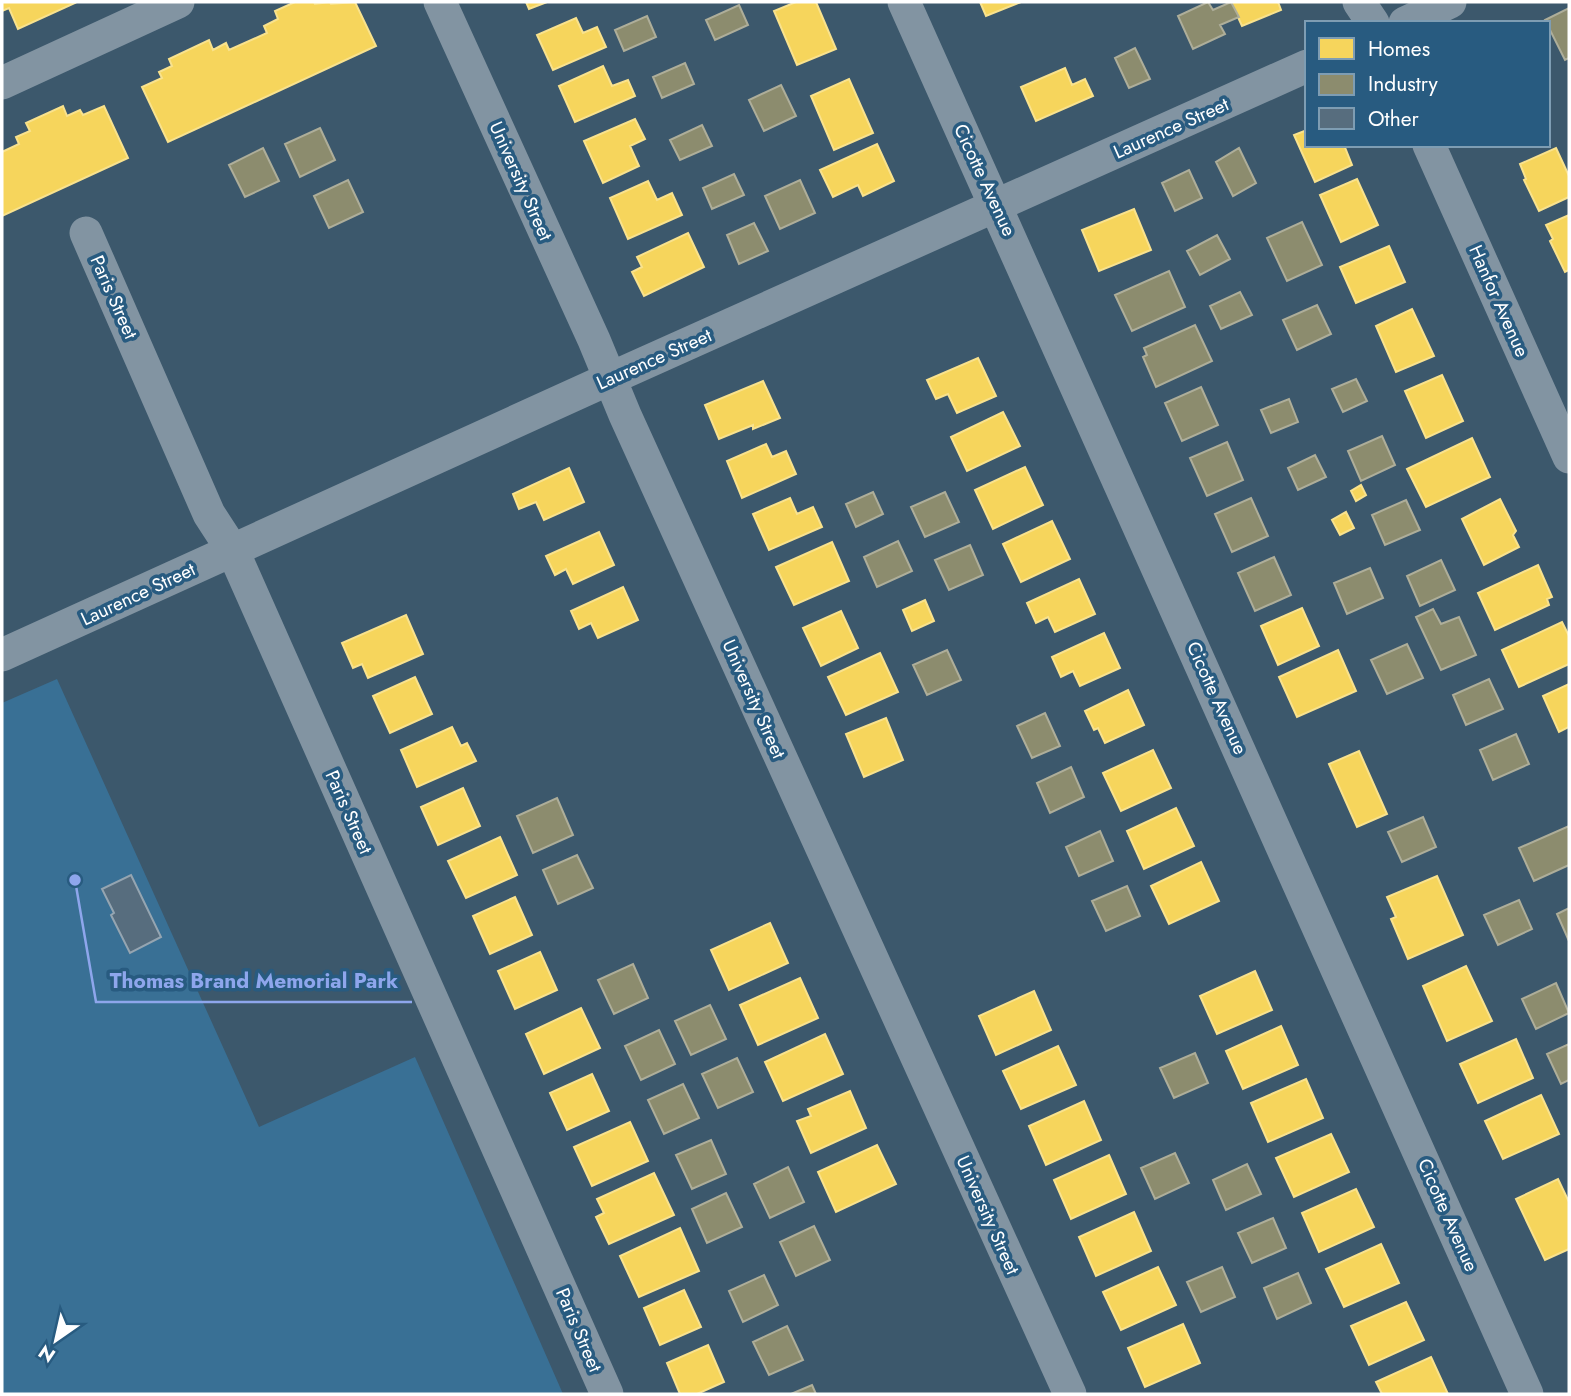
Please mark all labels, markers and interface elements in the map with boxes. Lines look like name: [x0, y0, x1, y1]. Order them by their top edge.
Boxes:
legend: [1305, 21, 1550, 147]
text: Homes: [1368, 34, 1430, 64]
text: Industry: [1368, 69, 1439, 99]
street label: Laurence Street: [1109, 90, 1233, 165]
text: Other: [1368, 104, 1419, 134]
street label: University Street: [483, 117, 559, 245]
street label: Cicotte Avenue: [947, 119, 1023, 241]
street label: Hanfor Avenue: [1462, 241, 1536, 361]
street label: Paris Street: [84, 251, 145, 344]
street label: Laurence Street: [592, 321, 716, 396]
street label: Laurence Street: [76, 555, 200, 632]
street label: University Street: [716, 635, 792, 763]
street label: Cicotte Avenue: [1180, 637, 1254, 759]
street label: Paris Street: [319, 766, 380, 859]
callout: Thomas Brand Memorial Park: [96, 960, 412, 1002]
text: Thomas Brand Memorial Park: [110, 966, 398, 996]
street label: University Street: [950, 1151, 1026, 1279]
street label: Cicotte Avenue: [1411, 1154, 1485, 1276]
street label: Paris Street: [549, 1284, 609, 1377]
north arrow: [21, 1305, 91, 1375]
text: N: [33, 1338, 61, 1369]

